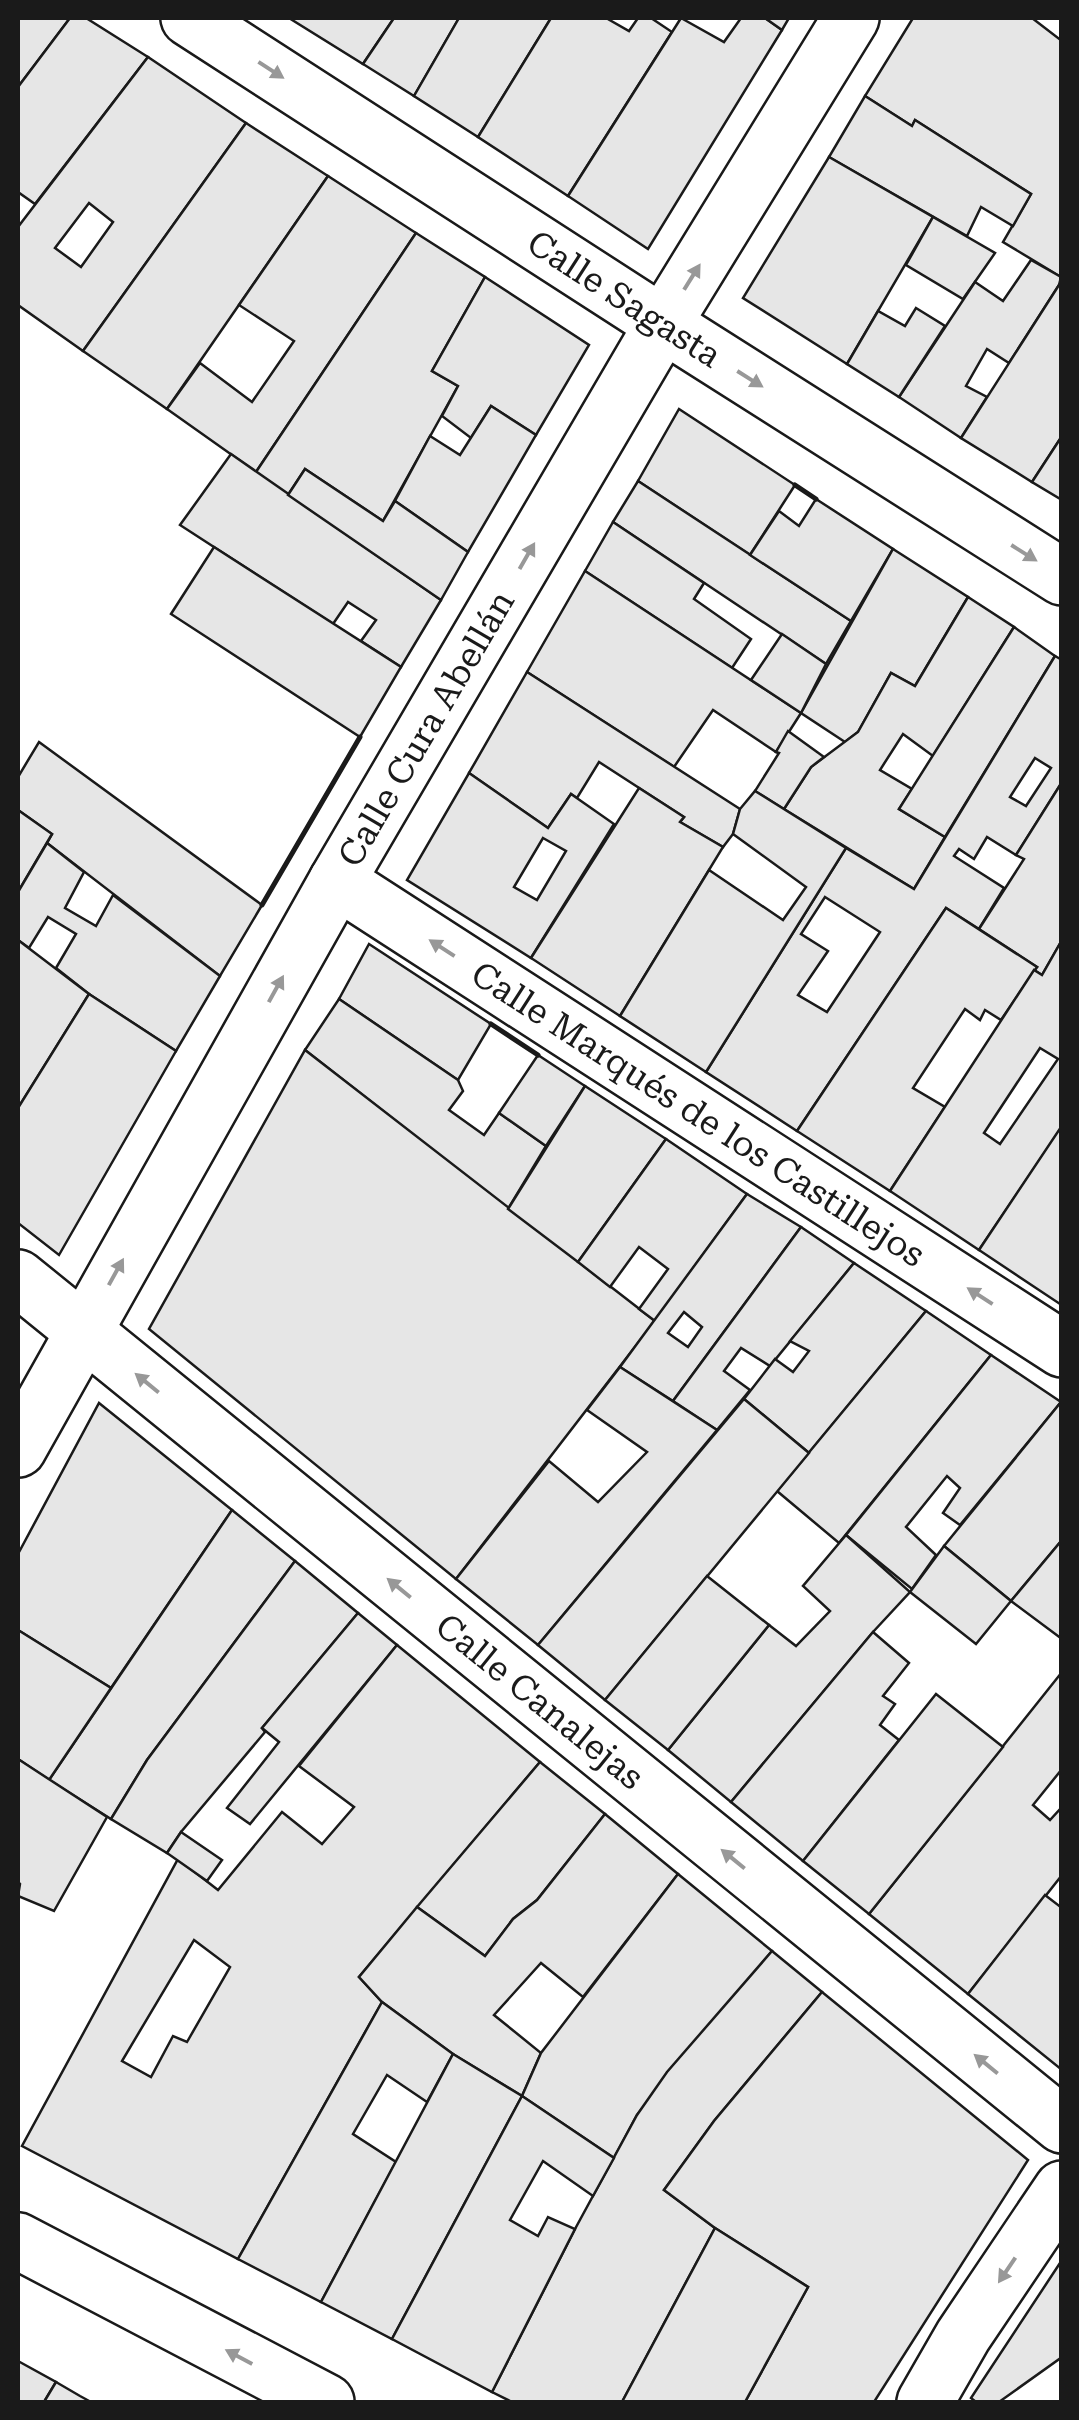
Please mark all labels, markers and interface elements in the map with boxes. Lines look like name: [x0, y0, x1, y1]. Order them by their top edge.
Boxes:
one-way arrow: [257, 61, 284, 79]
street label: Calle Sagasta: [520, 222, 728, 376]
one-way arrow: [683, 263, 700, 291]
one-way arrow: [736, 370, 764, 387]
one-way arrow: [518, 542, 535, 571]
one-way arrow: [1010, 544, 1038, 562]
street label: Calle Cura Abellán: [330, 584, 523, 874]
one-way arrow: [428, 940, 456, 958]
street label: Calle Marqués de los Castillejos: [464, 953, 932, 1276]
one-way arrow: [267, 975, 284, 1003]
one-way arrow: [107, 1258, 125, 1286]
one-way arrow: [966, 1287, 993, 1305]
one-way arrow: [134, 1373, 160, 1394]
one-way arrow: [387, 1578, 412, 1599]
street label: Calle Canalejas: [427, 1605, 652, 1798]
one-way arrow: [721, 1849, 746, 1870]
one-way arrow: [973, 2054, 998, 2075]
one-way arrow: [998, 2257, 1017, 2284]
one-way arrow: [225, 2349, 254, 2366]

